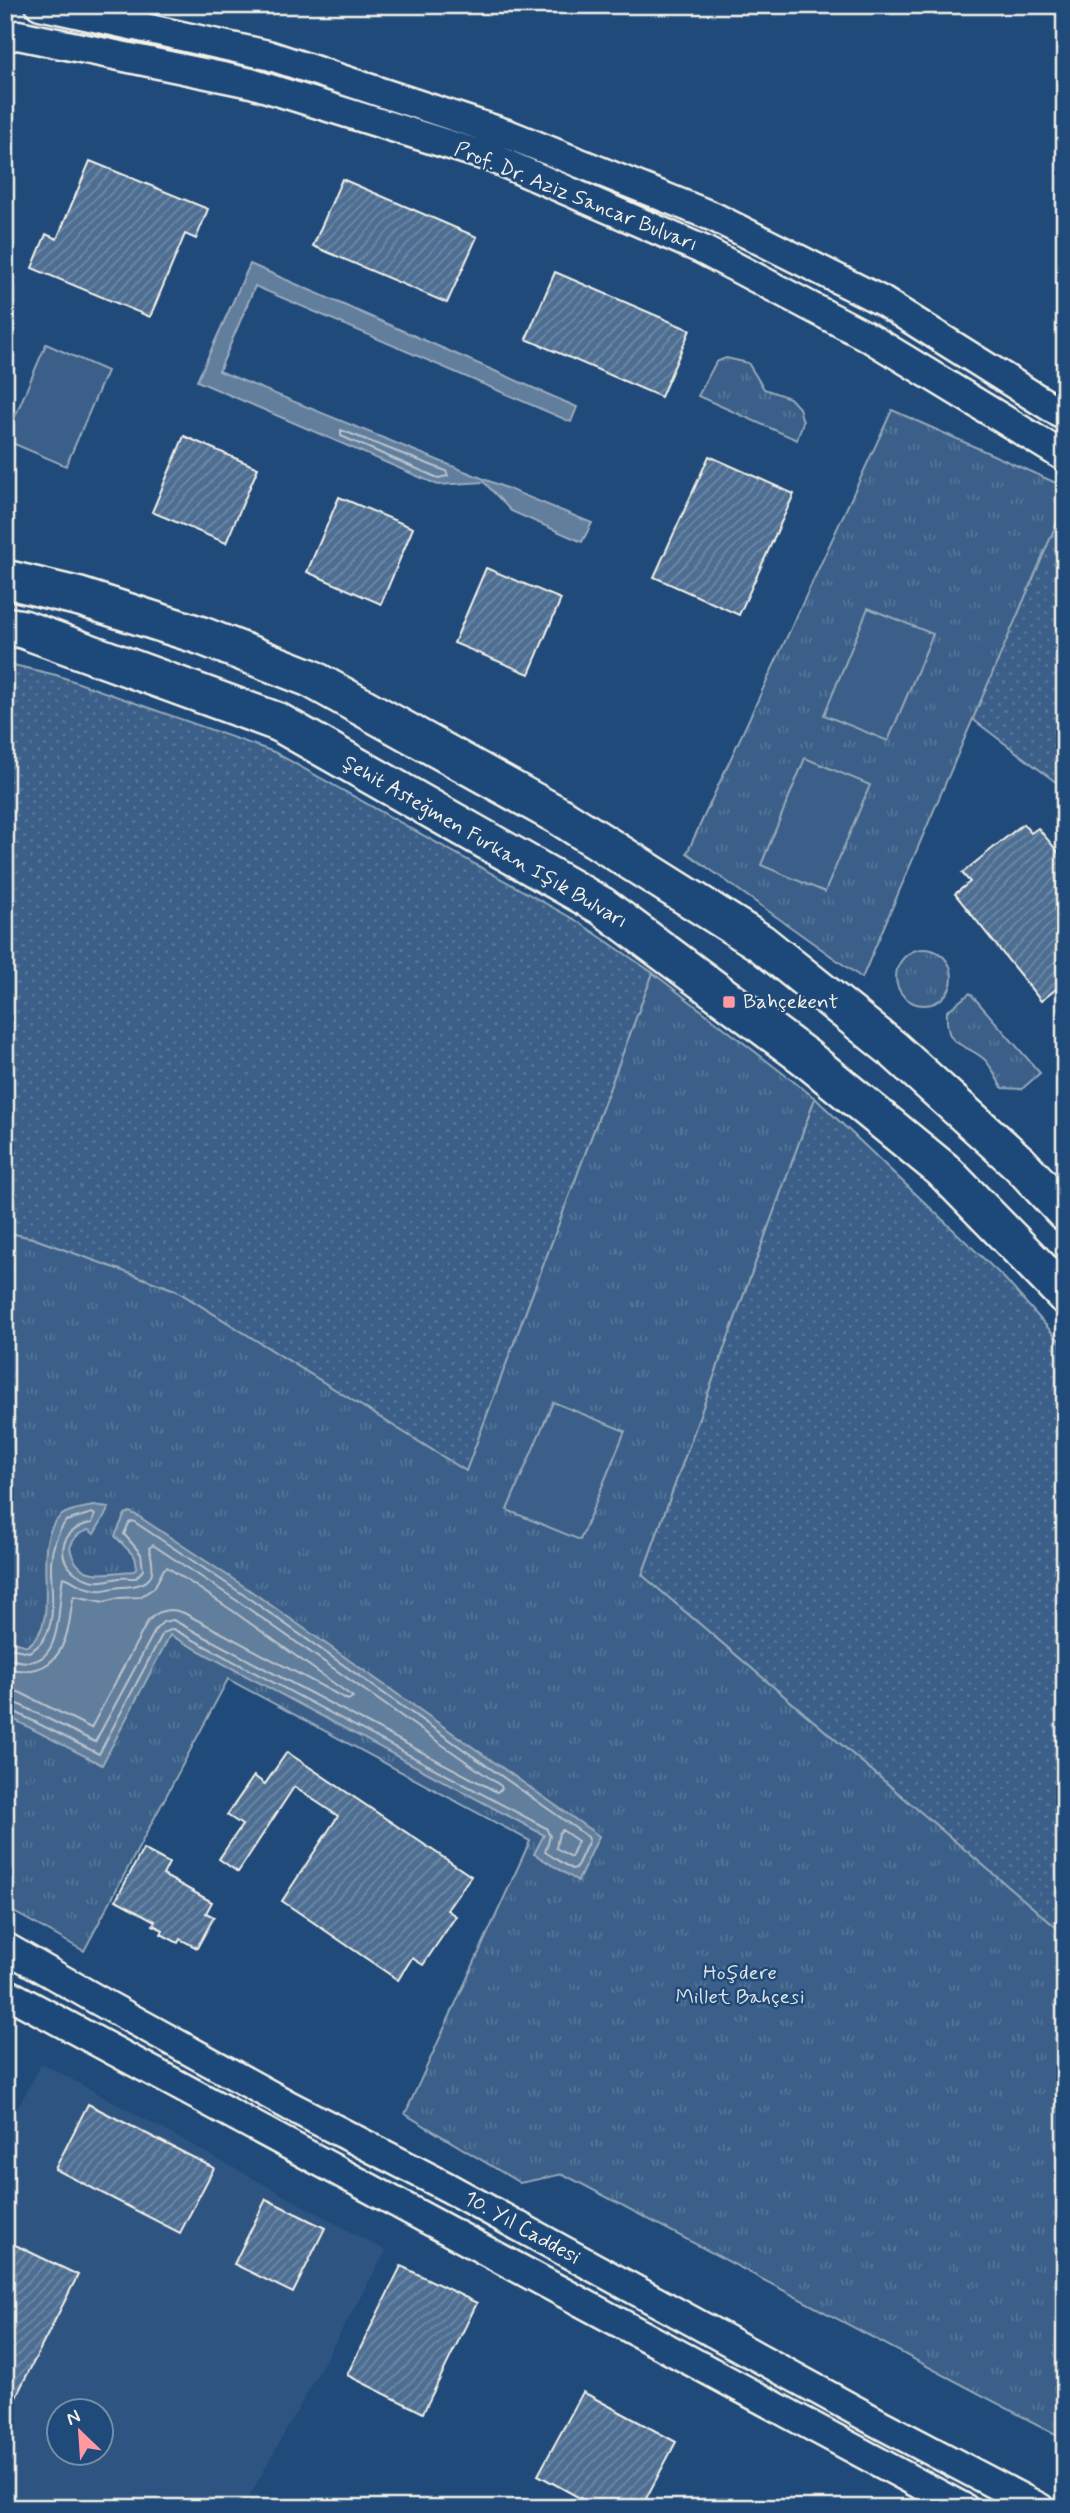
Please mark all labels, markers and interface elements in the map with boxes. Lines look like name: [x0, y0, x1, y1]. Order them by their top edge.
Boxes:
street label: Prof. Dr. Aziz Sancar Bulvarı: [450, 135, 702, 259]
street label: Şehit Asteğmen Furkan Işık Bulvarı: [337, 749, 633, 935]
place label: Bahçekent: [743, 988, 839, 1016]
marker: Bahçekent: [721, 994, 737, 1010]
park label: Hoşdere Millet Bahçesi: [675, 1959, 805, 2011]
street label: 10. Yıl Caddesi: [459, 2184, 585, 2272]
north arrow: [46, 2398, 116, 2468]
text: N: [62, 2404, 84, 2432]

